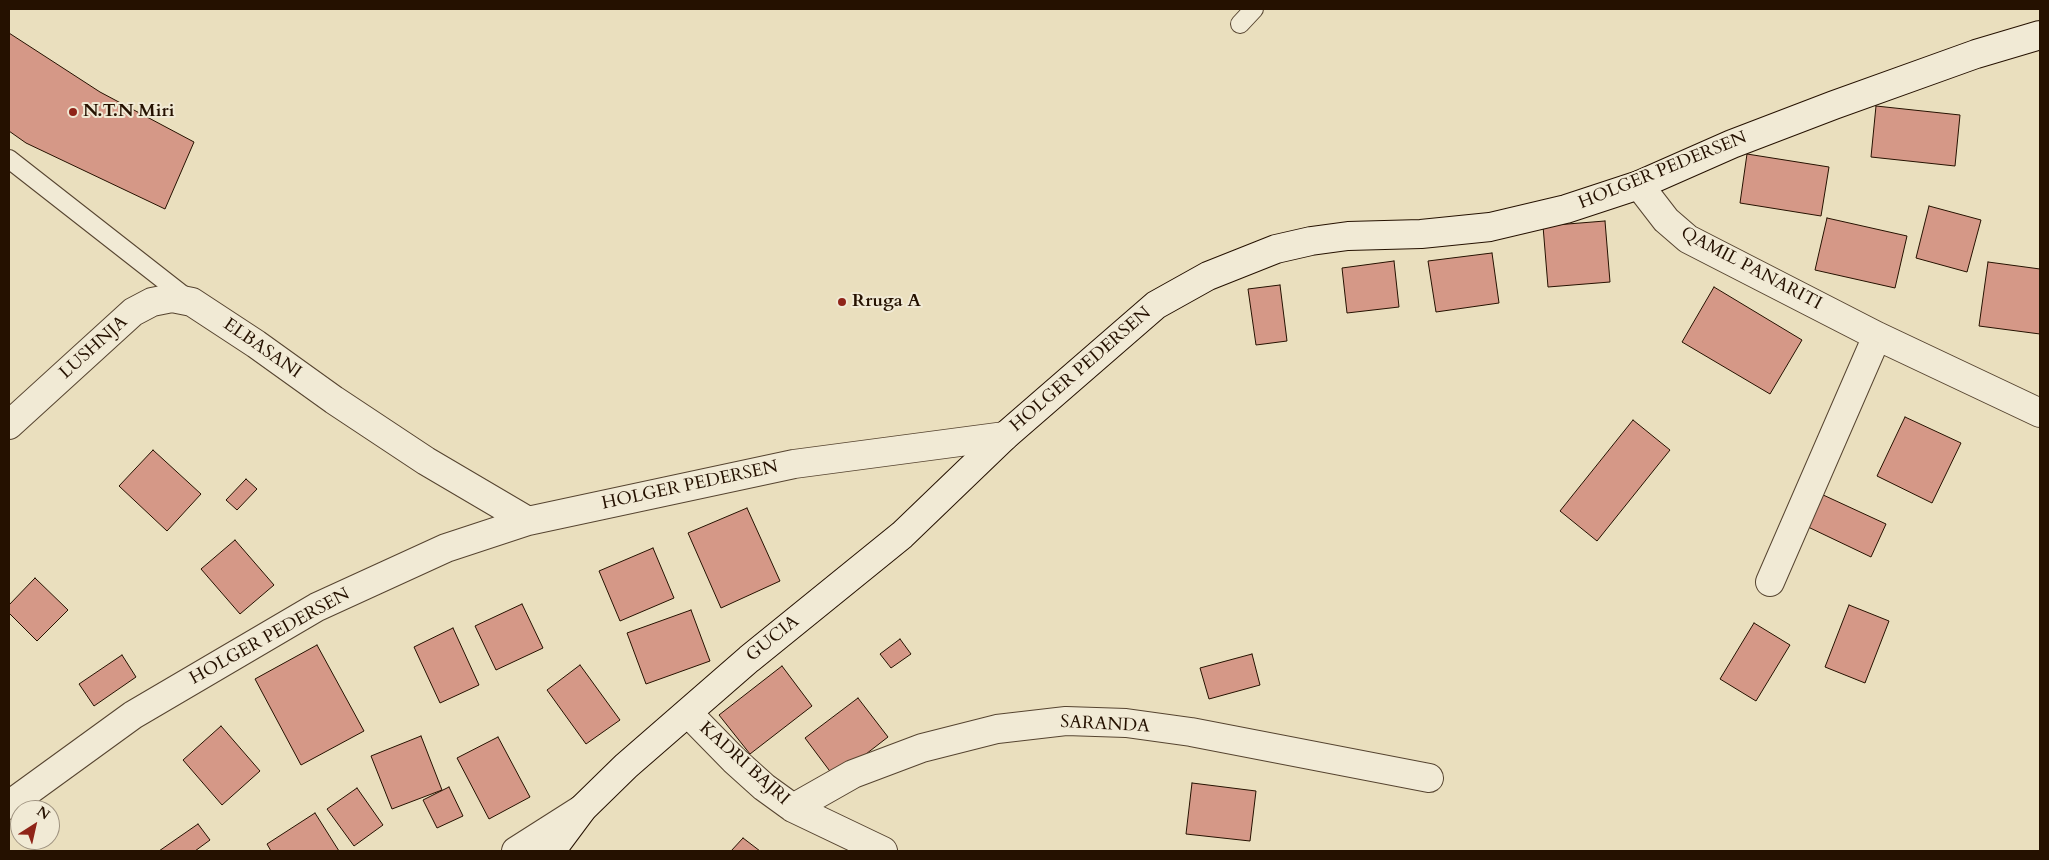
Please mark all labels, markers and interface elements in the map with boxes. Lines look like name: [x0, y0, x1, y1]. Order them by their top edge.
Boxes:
place label: N.T.N Miri: [83, 101, 175, 123]
marker: N.T.N Miri: [67, 106, 79, 118]
street label: HOLGER PEDERSEN: [1576, 127, 1750, 215]
street label: QAMIL PANARITI: [1677, 223, 1825, 315]
place label: Rruga A: [852, 291, 921, 313]
marker: Rruga A: [836, 296, 848, 308]
street label: HOLGER PEDERSEN: [1006, 303, 1156, 437]
street label: LUSHNJA: [56, 312, 132, 384]
street label: ELBASANI: [219, 314, 305, 384]
street label: HOLGER PEDERSEN: [600, 457, 780, 515]
street label: HOLGER PEDERSEN: [186, 584, 354, 690]
street label: GUCIA: [742, 611, 804, 667]
street label: SARANDA: [1060, 712, 1150, 738]
street label: KADRI BAJRI: [694, 718, 794, 810]
north arrow: [10, 800, 60, 850]
text: N: [33, 802, 54, 824]

